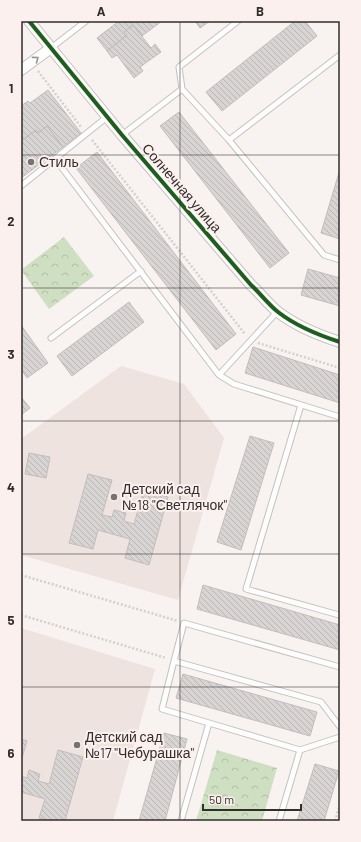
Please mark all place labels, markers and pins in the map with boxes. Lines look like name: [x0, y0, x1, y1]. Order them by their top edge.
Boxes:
place label: Стиль: [39, 153, 79, 170]
marker: Стиль: [26, 157, 36, 167]
place label: Детский сад №18 "Светлячок": [122, 480, 227, 513]
marker: Детский сад №18 "Светлячок": [109, 492, 119, 502]
place label: Детский сад №17 "Чебурашка": [85, 728, 195, 761]
marker: Детский сад №17 "Чебурашка": [72, 740, 82, 750]

